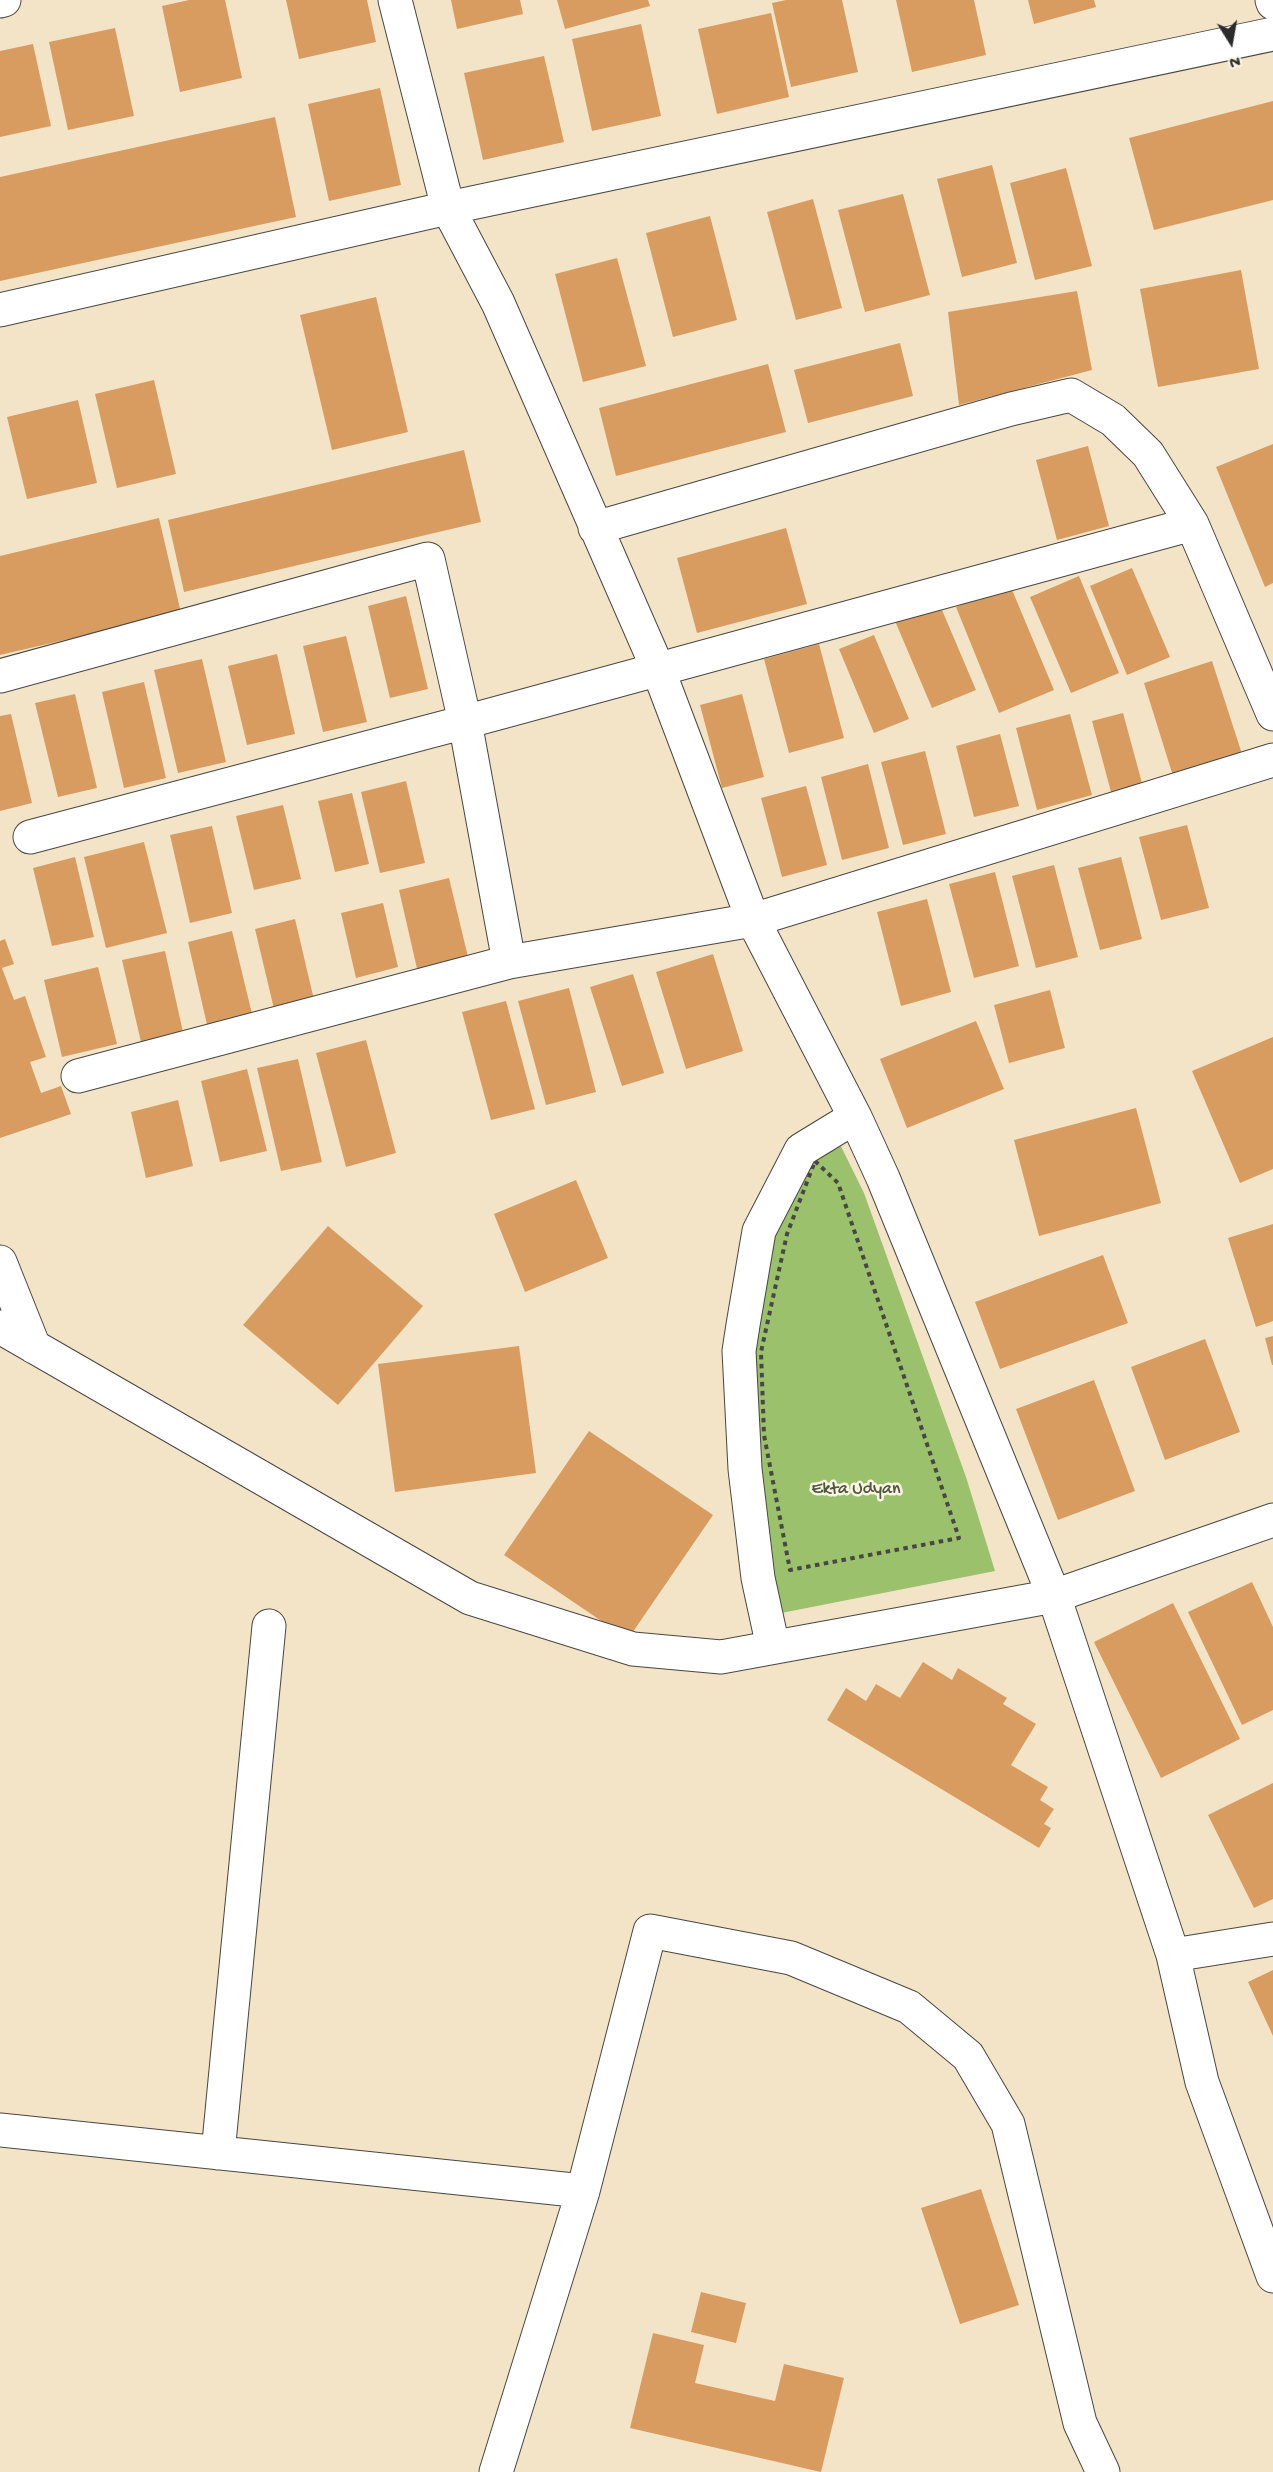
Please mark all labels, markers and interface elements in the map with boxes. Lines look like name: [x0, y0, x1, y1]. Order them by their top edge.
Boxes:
north arrow: [1201, 12, 1261, 72]
text: N: [1228, 50, 1241, 70]
park label: Ekta Udyan: [811, 1479, 901, 1501]

